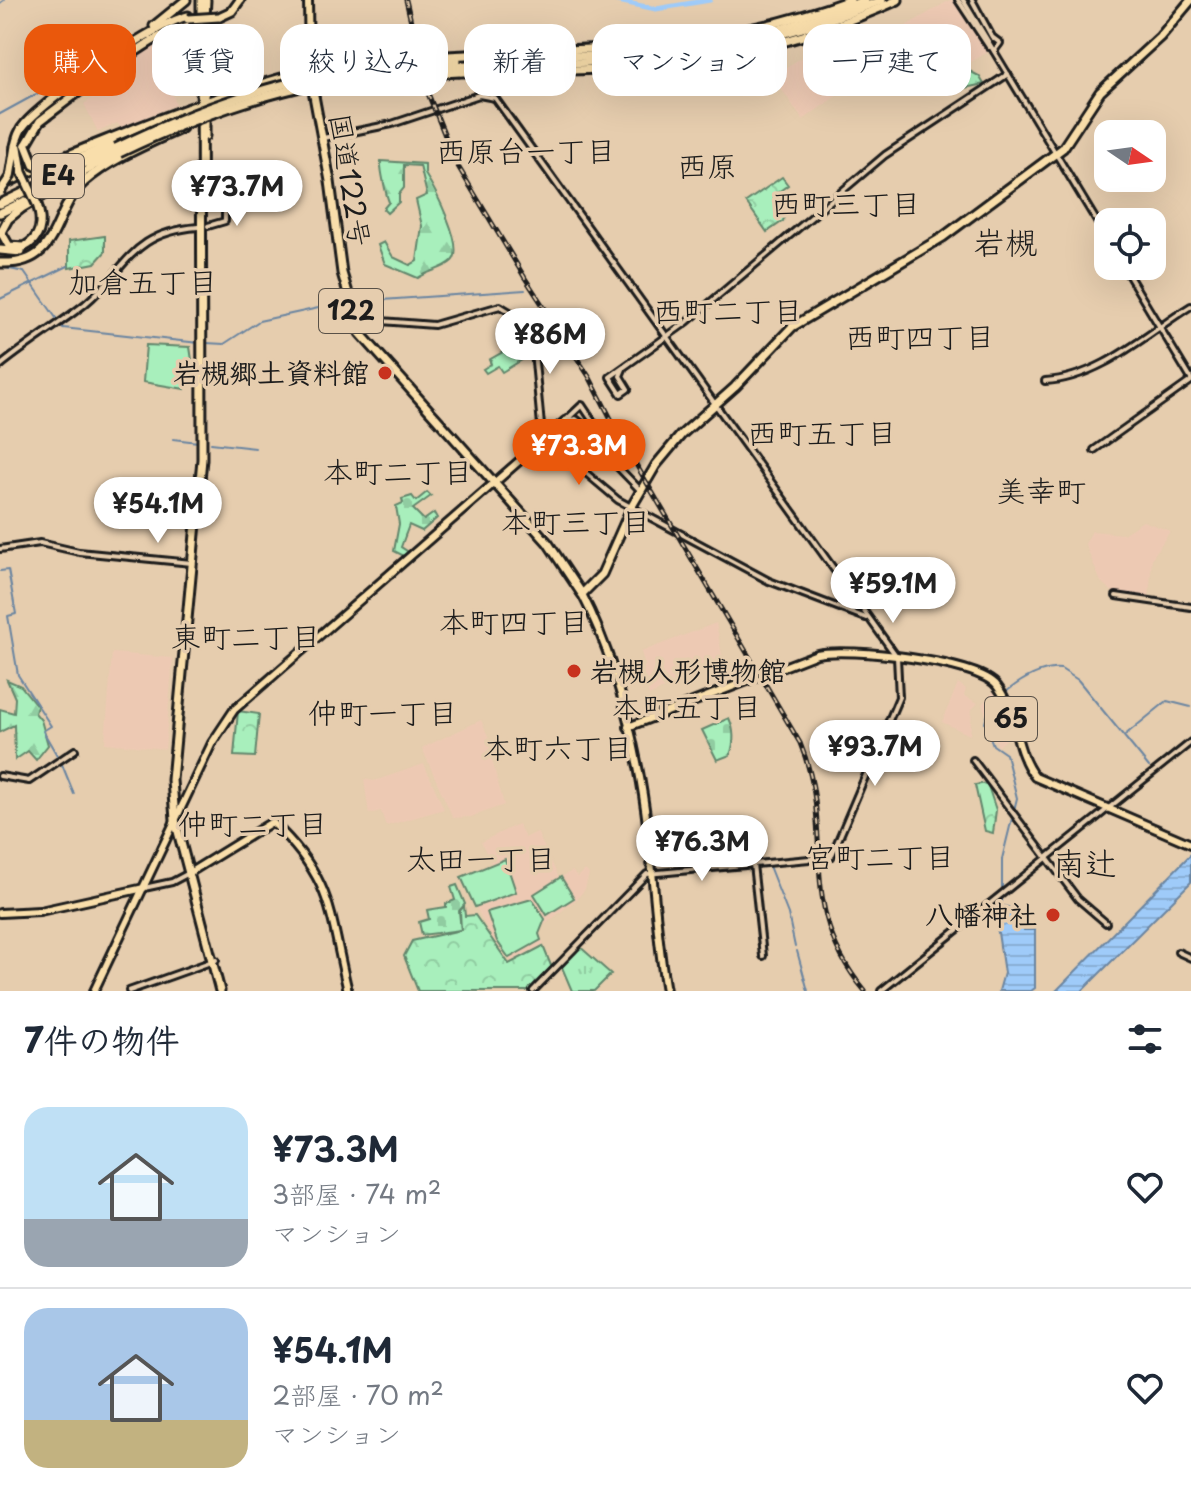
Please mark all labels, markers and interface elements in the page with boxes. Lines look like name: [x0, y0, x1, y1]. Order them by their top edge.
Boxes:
chip: 購入: [24, 24, 136, 96]
chip: 賃貸: [152, 24, 264, 96]
chip: 絞り込み: [280, 24, 448, 96]
chip: 新着: [464, 24, 576, 96]
chip: マンション: [592, 24, 787, 96]
chip: 一戸建て: [803, 24, 971, 96]
street label: 国道122号: [320, 110, 383, 249]
north arrow: [1094, 120, 1166, 192]
map controls: [1094, 120, 1166, 280]
district label: 西原台一丁目: [436, 127, 616, 172]
district label: 西原: [677, 142, 737, 187]
road number: E4: [32, 154, 84, 198]
pin: ¥73.7M: [172, 160, 302, 228]
text: ¥73.7M: [190, 166, 284, 205]
district label: 西町三丁目: [771, 180, 921, 225]
button: locate: [1094, 208, 1166, 280]
district label: 岩槻: [973, 217, 1037, 265]
district label: 加倉五丁目: [68, 258, 218, 303]
district label: 西町二丁目: [653, 287, 803, 332]
road number: 122: [319, 289, 383, 333]
pin: ¥86M: [503, 308, 597, 376]
district label: 西町四丁目: [845, 313, 995, 358]
text: ¥86M: [513, 314, 587, 353]
place label: 岩槻郷土資料館: [173, 350, 369, 393]
marker: 岩槻郷土資料館: [376, 364, 394, 382]
district label: 西町五丁目: [747, 409, 897, 454]
pin: ¥73.3M: [514, 419, 644, 487]
text: ¥73.3M: [531, 425, 627, 464]
district label: 本町二丁目: [323, 448, 473, 493]
district label: 美幸町: [996, 467, 1086, 512]
pin: ¥54.1M: [93, 477, 223, 545]
text: ¥54.1M: [112, 483, 204, 522]
district label: 本町三丁目: [501, 498, 651, 543]
pin: ¥59.1M: [828, 557, 958, 625]
text: ¥59.1M: [849, 563, 937, 602]
district label: 本町四丁目: [439, 598, 589, 643]
district label: 東町二丁目: [171, 613, 321, 658]
place label: 岩槻人形博物館: [590, 648, 786, 691]
marker: 岩槻人形博物館: [565, 662, 583, 680]
district label: 本町五丁目: [612, 683, 762, 728]
district label: 仲町一丁目: [308, 689, 458, 734]
road number: 65: [985, 697, 1037, 741]
pin: ¥93.7M: [810, 720, 940, 788]
district label: 本町六丁目: [483, 724, 633, 769]
text: ¥93.7M: [827, 726, 923, 765]
district label: 仲町二丁目: [178, 800, 328, 845]
pin: ¥76.3M: [637, 815, 767, 883]
text: ¥76.3M: [654, 821, 750, 860]
district label: 宮町二丁目: [805, 833, 955, 878]
district label: 太田一丁目: [406, 835, 556, 880]
district label: 南辻: [1053, 838, 1117, 886]
place label: 八幡神社: [925, 892, 1037, 935]
marker: 八幡神社: [1044, 906, 1062, 924]
text: 7件の物件: [24, 1013, 180, 1065]
icon: filters: [1123, 1017, 1167, 1061]
text: ¥73.3M: [272, 1122, 399, 1174]
icon: home: [88, 1139, 184, 1235]
icon: heart: [1123, 1165, 1167, 1209]
text: 3部屋 · 74 m²: [272, 1174, 441, 1213]
text: マンション: [272, 1213, 401, 1252]
text: ¥54.1M: [272, 1323, 393, 1375]
icon: home: [88, 1340, 184, 1436]
icon: heart: [1123, 1366, 1167, 1410]
text: 2部屋 · 70 m²: [272, 1375, 444, 1414]
text: マンション: [272, 1414, 401, 1453]

